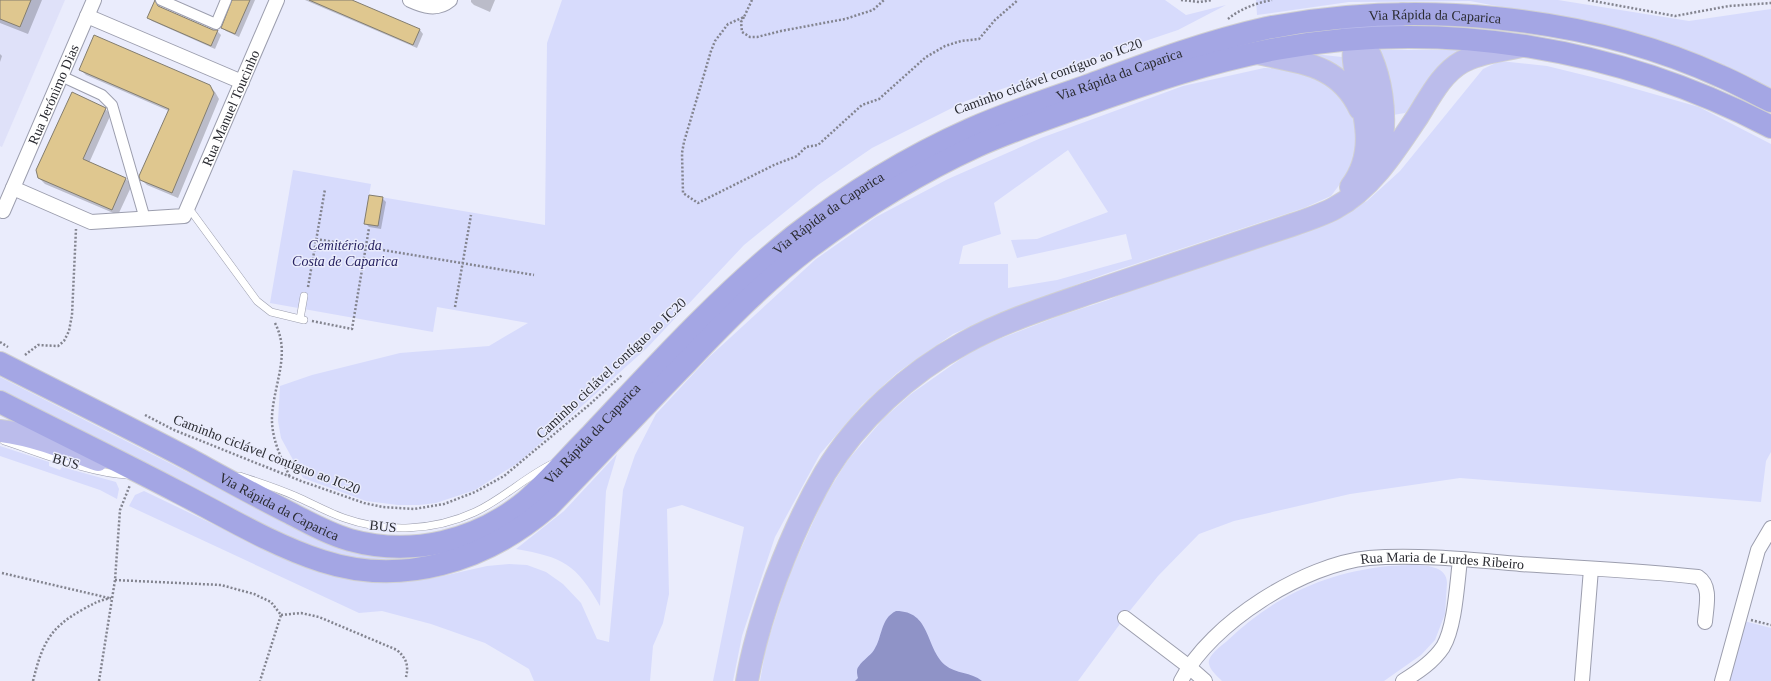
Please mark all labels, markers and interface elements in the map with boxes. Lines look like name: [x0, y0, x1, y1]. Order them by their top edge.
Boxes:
street label: Via Rápida da Caparica: [1368, 7, 1503, 27]
street label: Caminho ciclável contíguo ao IC20: [952, 35, 1144, 118]
street label: Rua Jerónimo Dias: [26, 42, 82, 147]
street label: Via Rápida da Caparica: [1054, 45, 1185, 104]
street label: Rua Manuel Toucinho: [199, 48, 263, 168]
street label: Via Rápida da Caparica: [770, 169, 887, 258]
park label: Cemitério da Costa de Caparica: [292, 238, 398, 269]
street label: Caminho ciclável contíguo ao IC20: [533, 295, 689, 442]
street label: Via Rápida da Caparica: [541, 380, 644, 487]
street label: Caminho ciclável contíguo ao IC20: [171, 412, 362, 497]
street label: BUS: [51, 451, 81, 472]
street label: Via Rápida da Caparica: [216, 470, 342, 544]
street label: BUS: [369, 518, 397, 535]
street label: Rua Maria de Lurdes Ribeiro: [1359, 550, 1525, 572]

